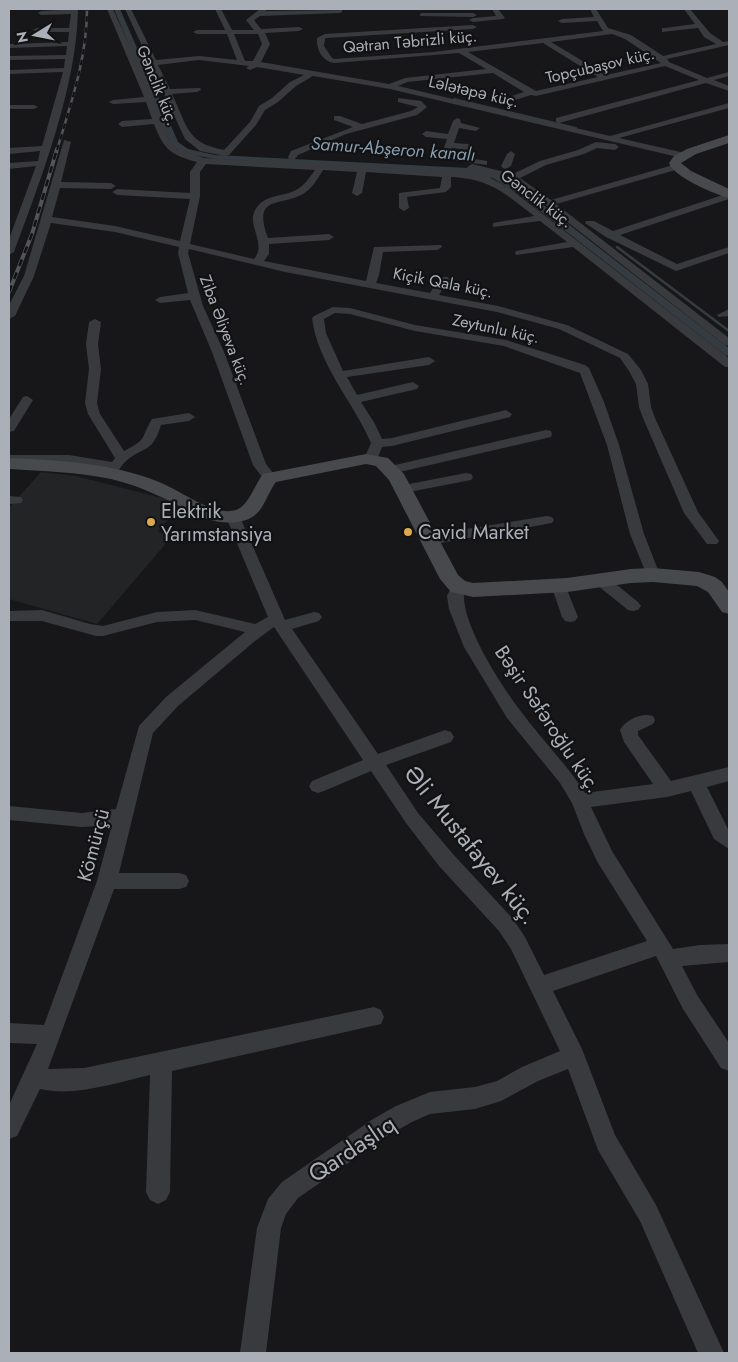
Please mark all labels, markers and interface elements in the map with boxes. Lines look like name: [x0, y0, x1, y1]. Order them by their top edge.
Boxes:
north arrow: [10, 10, 60, 60]
street label: Qətran Təbrizli küç.: [342, 24, 478, 59]
text: N: [11, 30, 33, 44]
street label: Gənclik küç.: [131, 42, 184, 129]
street label: Topçubaşov küç.: [543, 42, 657, 89]
street label: Lələtəpə küç.: [426, 70, 521, 113]
water label: Samur-Abşeron kanalı: [310, 130, 476, 168]
street label: Gənclik küç.: [496, 164, 578, 233]
street label: Kiçik Qala küç.: [391, 262, 495, 303]
street label: Ziba Əliyeva küç.: [194, 272, 257, 389]
street label: Zeytunlu küç.: [450, 308, 542, 349]
place label: Elektrik Yarımstansiya: [161, 497, 272, 549]
marker: Elektrik Yarımstansiya: [145, 516, 157, 528]
place label: Cavid Market: [418, 518, 529, 547]
marker: Cavid Market: [402, 526, 414, 538]
street label: Bəşir Səfəroğlu küç.: [487, 640, 608, 799]
street label: Əli Mustafayev küç.: [396, 757, 547, 932]
street label: Kömürçü: [70, 805, 117, 885]
street label: Qardaşlıq: [301, 1106, 403, 1191]

